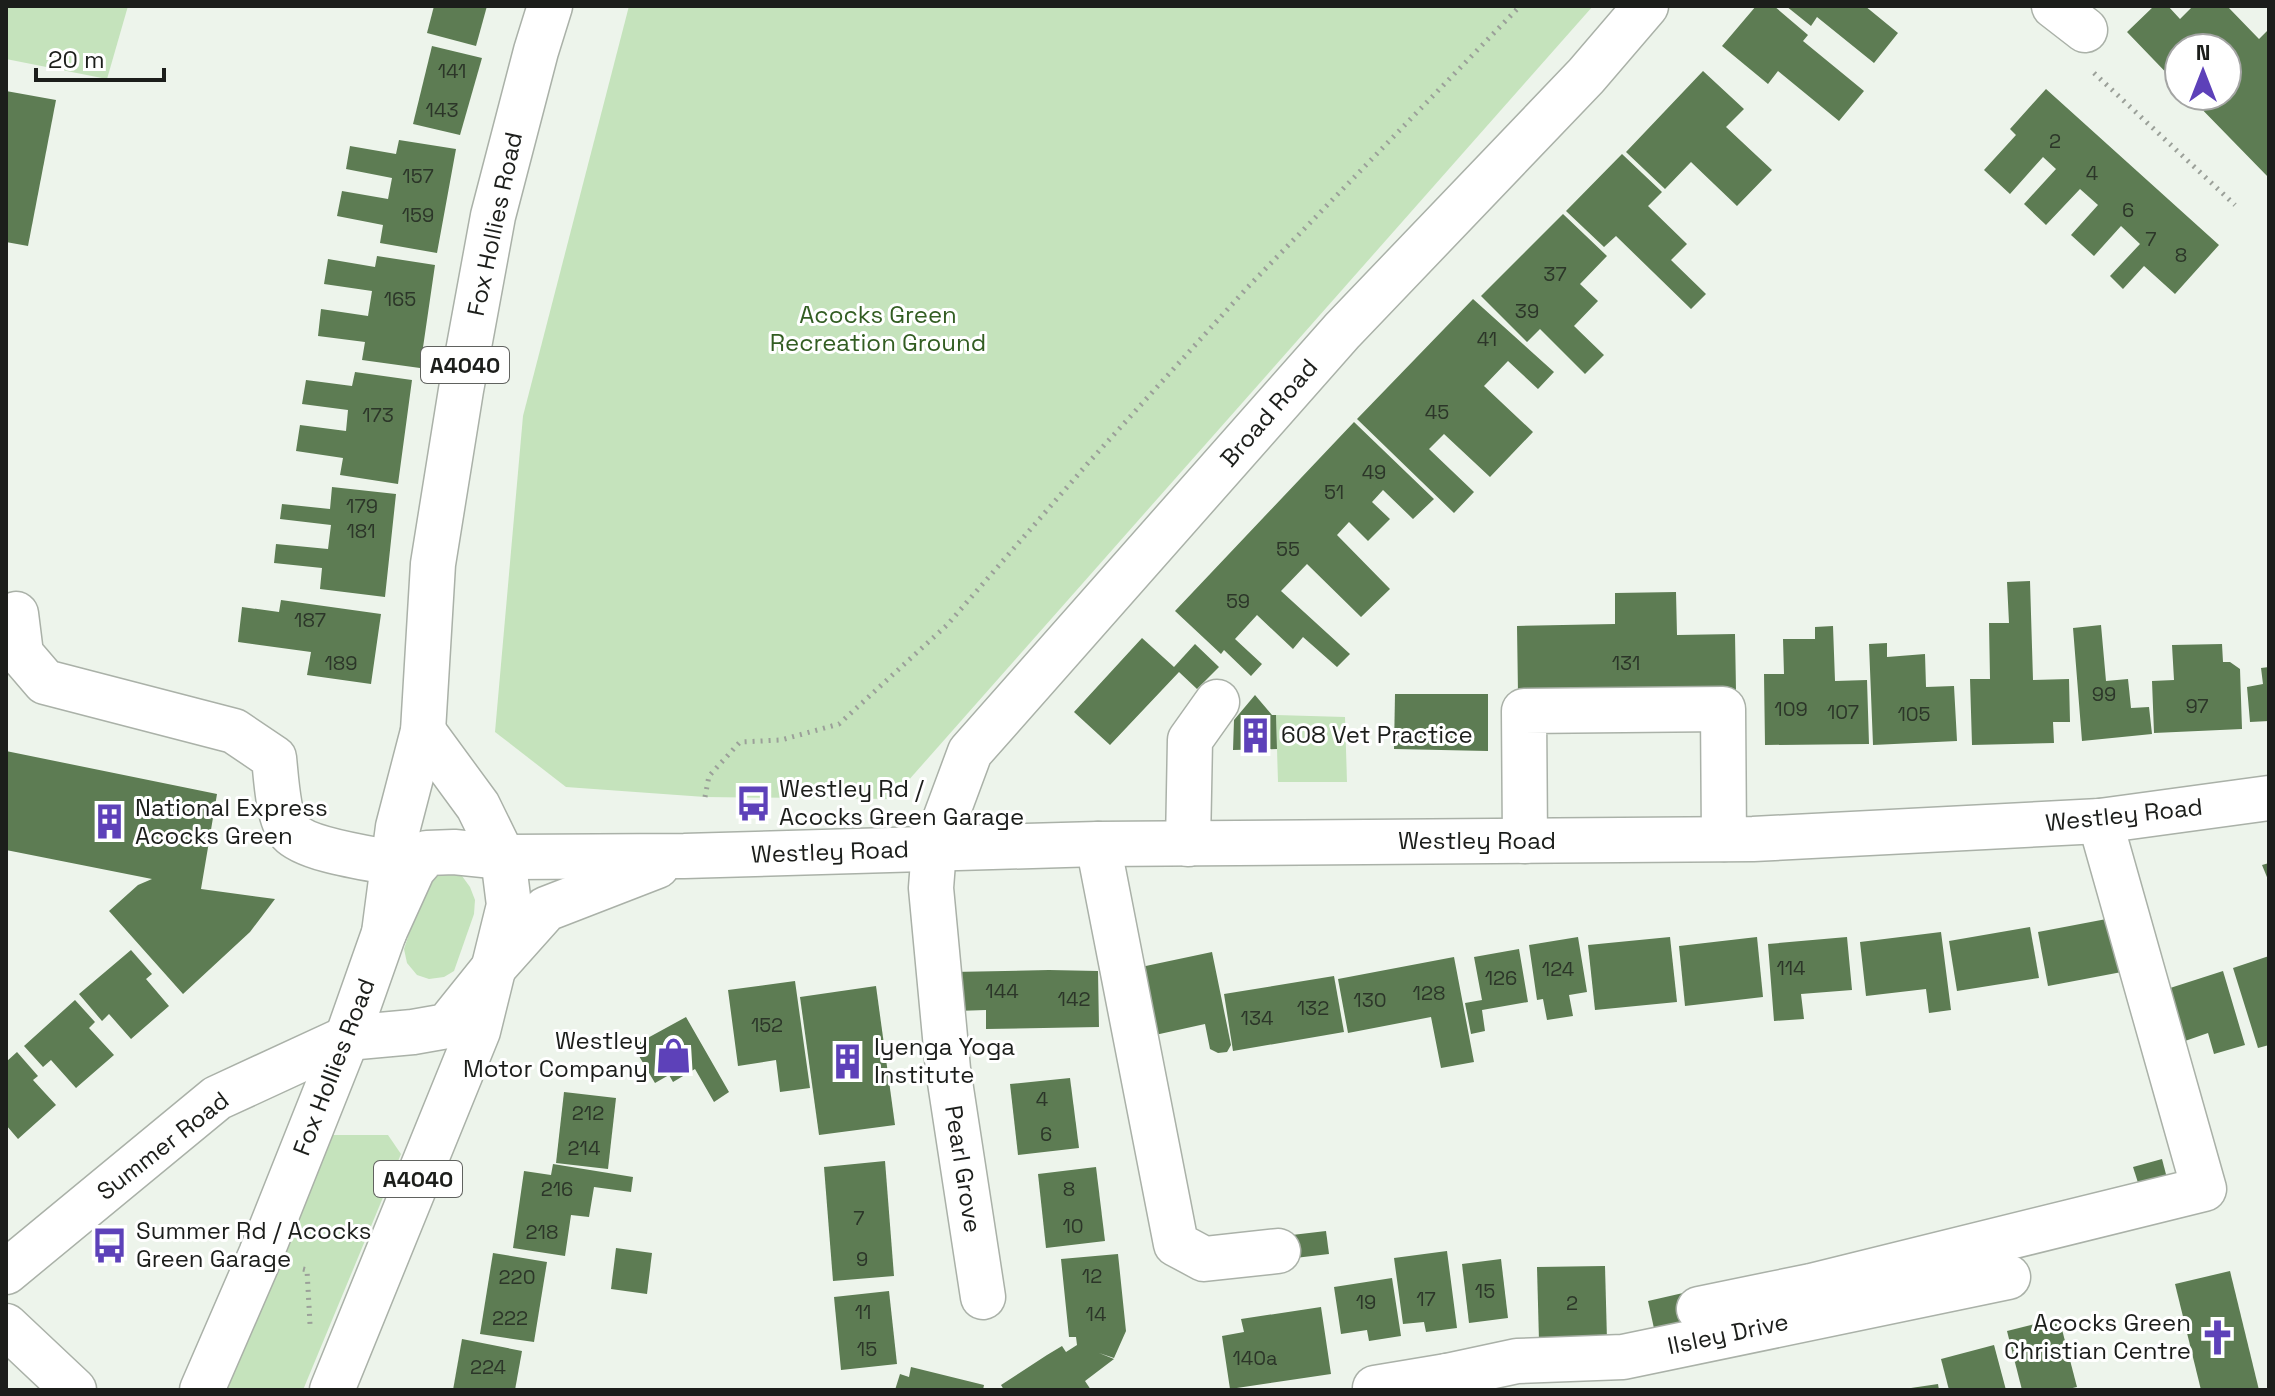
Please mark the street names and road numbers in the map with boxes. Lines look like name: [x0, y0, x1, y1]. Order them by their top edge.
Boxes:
street label: Fox Hollies Road: [460, 129, 529, 319]
road number: A4040: [421, 347, 509, 383]
street label: Broad Road: [1213, 352, 1324, 473]
street label: Westley Road: [2044, 791, 2204, 838]
street label: Westley Road: [1398, 825, 1556, 856]
street label: Westley Road: [750, 833, 910, 870]
street label: Fox Hollies Road: [285, 974, 382, 1160]
street label: Summer Road: [90, 1084, 235, 1207]
street label: Pearl Grove: [938, 1103, 989, 1235]
road number: A4040: [374, 1161, 462, 1197]
street label: Ilsley Drive: [1665, 1306, 1791, 1361]

